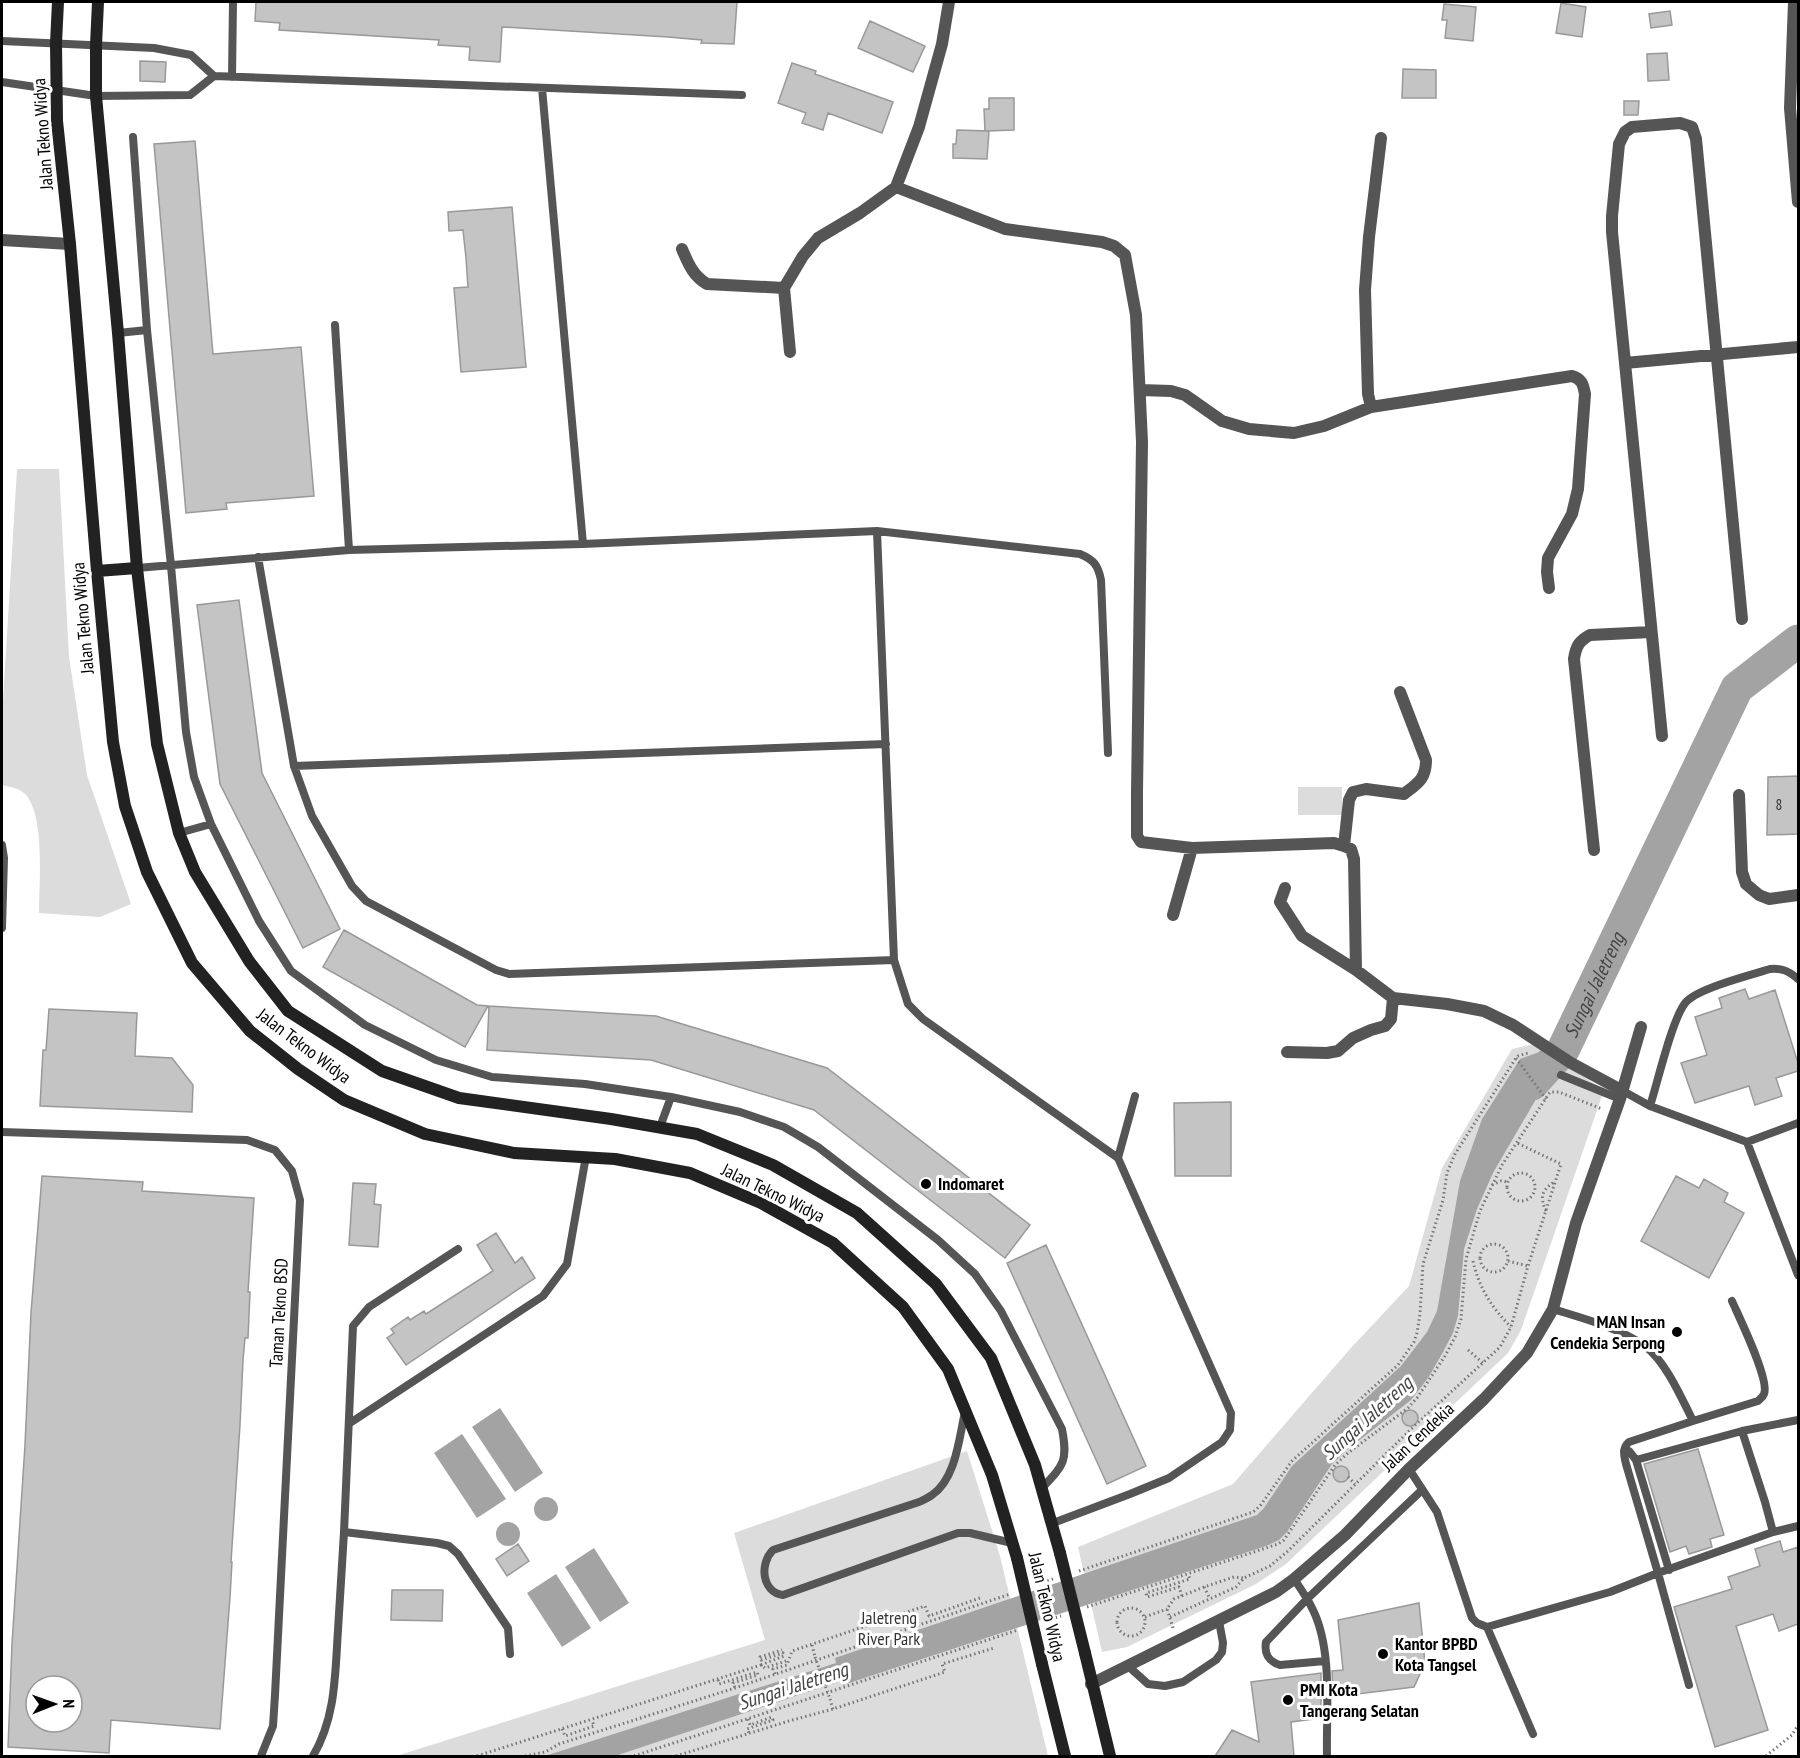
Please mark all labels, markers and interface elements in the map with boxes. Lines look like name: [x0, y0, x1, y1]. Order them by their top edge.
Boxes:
street label: Jalan Tekno Widya: [27, 77, 58, 192]
street label: Jalan Tekno Widya: [66, 561, 99, 676]
house number: 8: [1776, 795, 1782, 814]
water label: Sungai Jaletreng: [1558, 927, 1631, 1042]
street label: Jalan Tekno Widya: [252, 1002, 356, 1088]
street label: Jalan Tekno Widya: [717, 1157, 828, 1227]
place label: Indomaret: [938, 1172, 1005, 1195]
marker: Indomaret: [919, 1177, 933, 1191]
street label: Taman Tekno BSD: [264, 1258, 293, 1368]
place label: MAN Insan Cendekia Serpong: [1550, 1310, 1665, 1354]
marker: MAN Insan Cendekia Serpong: [1670, 1325, 1684, 1339]
water label: Sungai Jaletreng: [1316, 1369, 1419, 1466]
street label: Jalan Cendekia: [1376, 1397, 1459, 1477]
street label: Jalan Tekno Widya: [1023, 1549, 1071, 1664]
park label: Jaletreng River Park: [858, 1606, 920, 1650]
place label: Kantor BPBD Kota Tangsel: [1395, 1632, 1478, 1676]
marker: Kantor BPBD Kota Tangsel: [1376, 1647, 1390, 1661]
water label: Sungai Jaletreng: [735, 1656, 852, 1716]
north arrow: [24, 1674, 84, 1734]
place label: PMI Kota Tangerang Selatan: [1300, 1678, 1419, 1722]
marker: PMI Kota Tangerang Selatan: [1281, 1693, 1295, 1707]
text: N: [59, 1699, 79, 1708]

